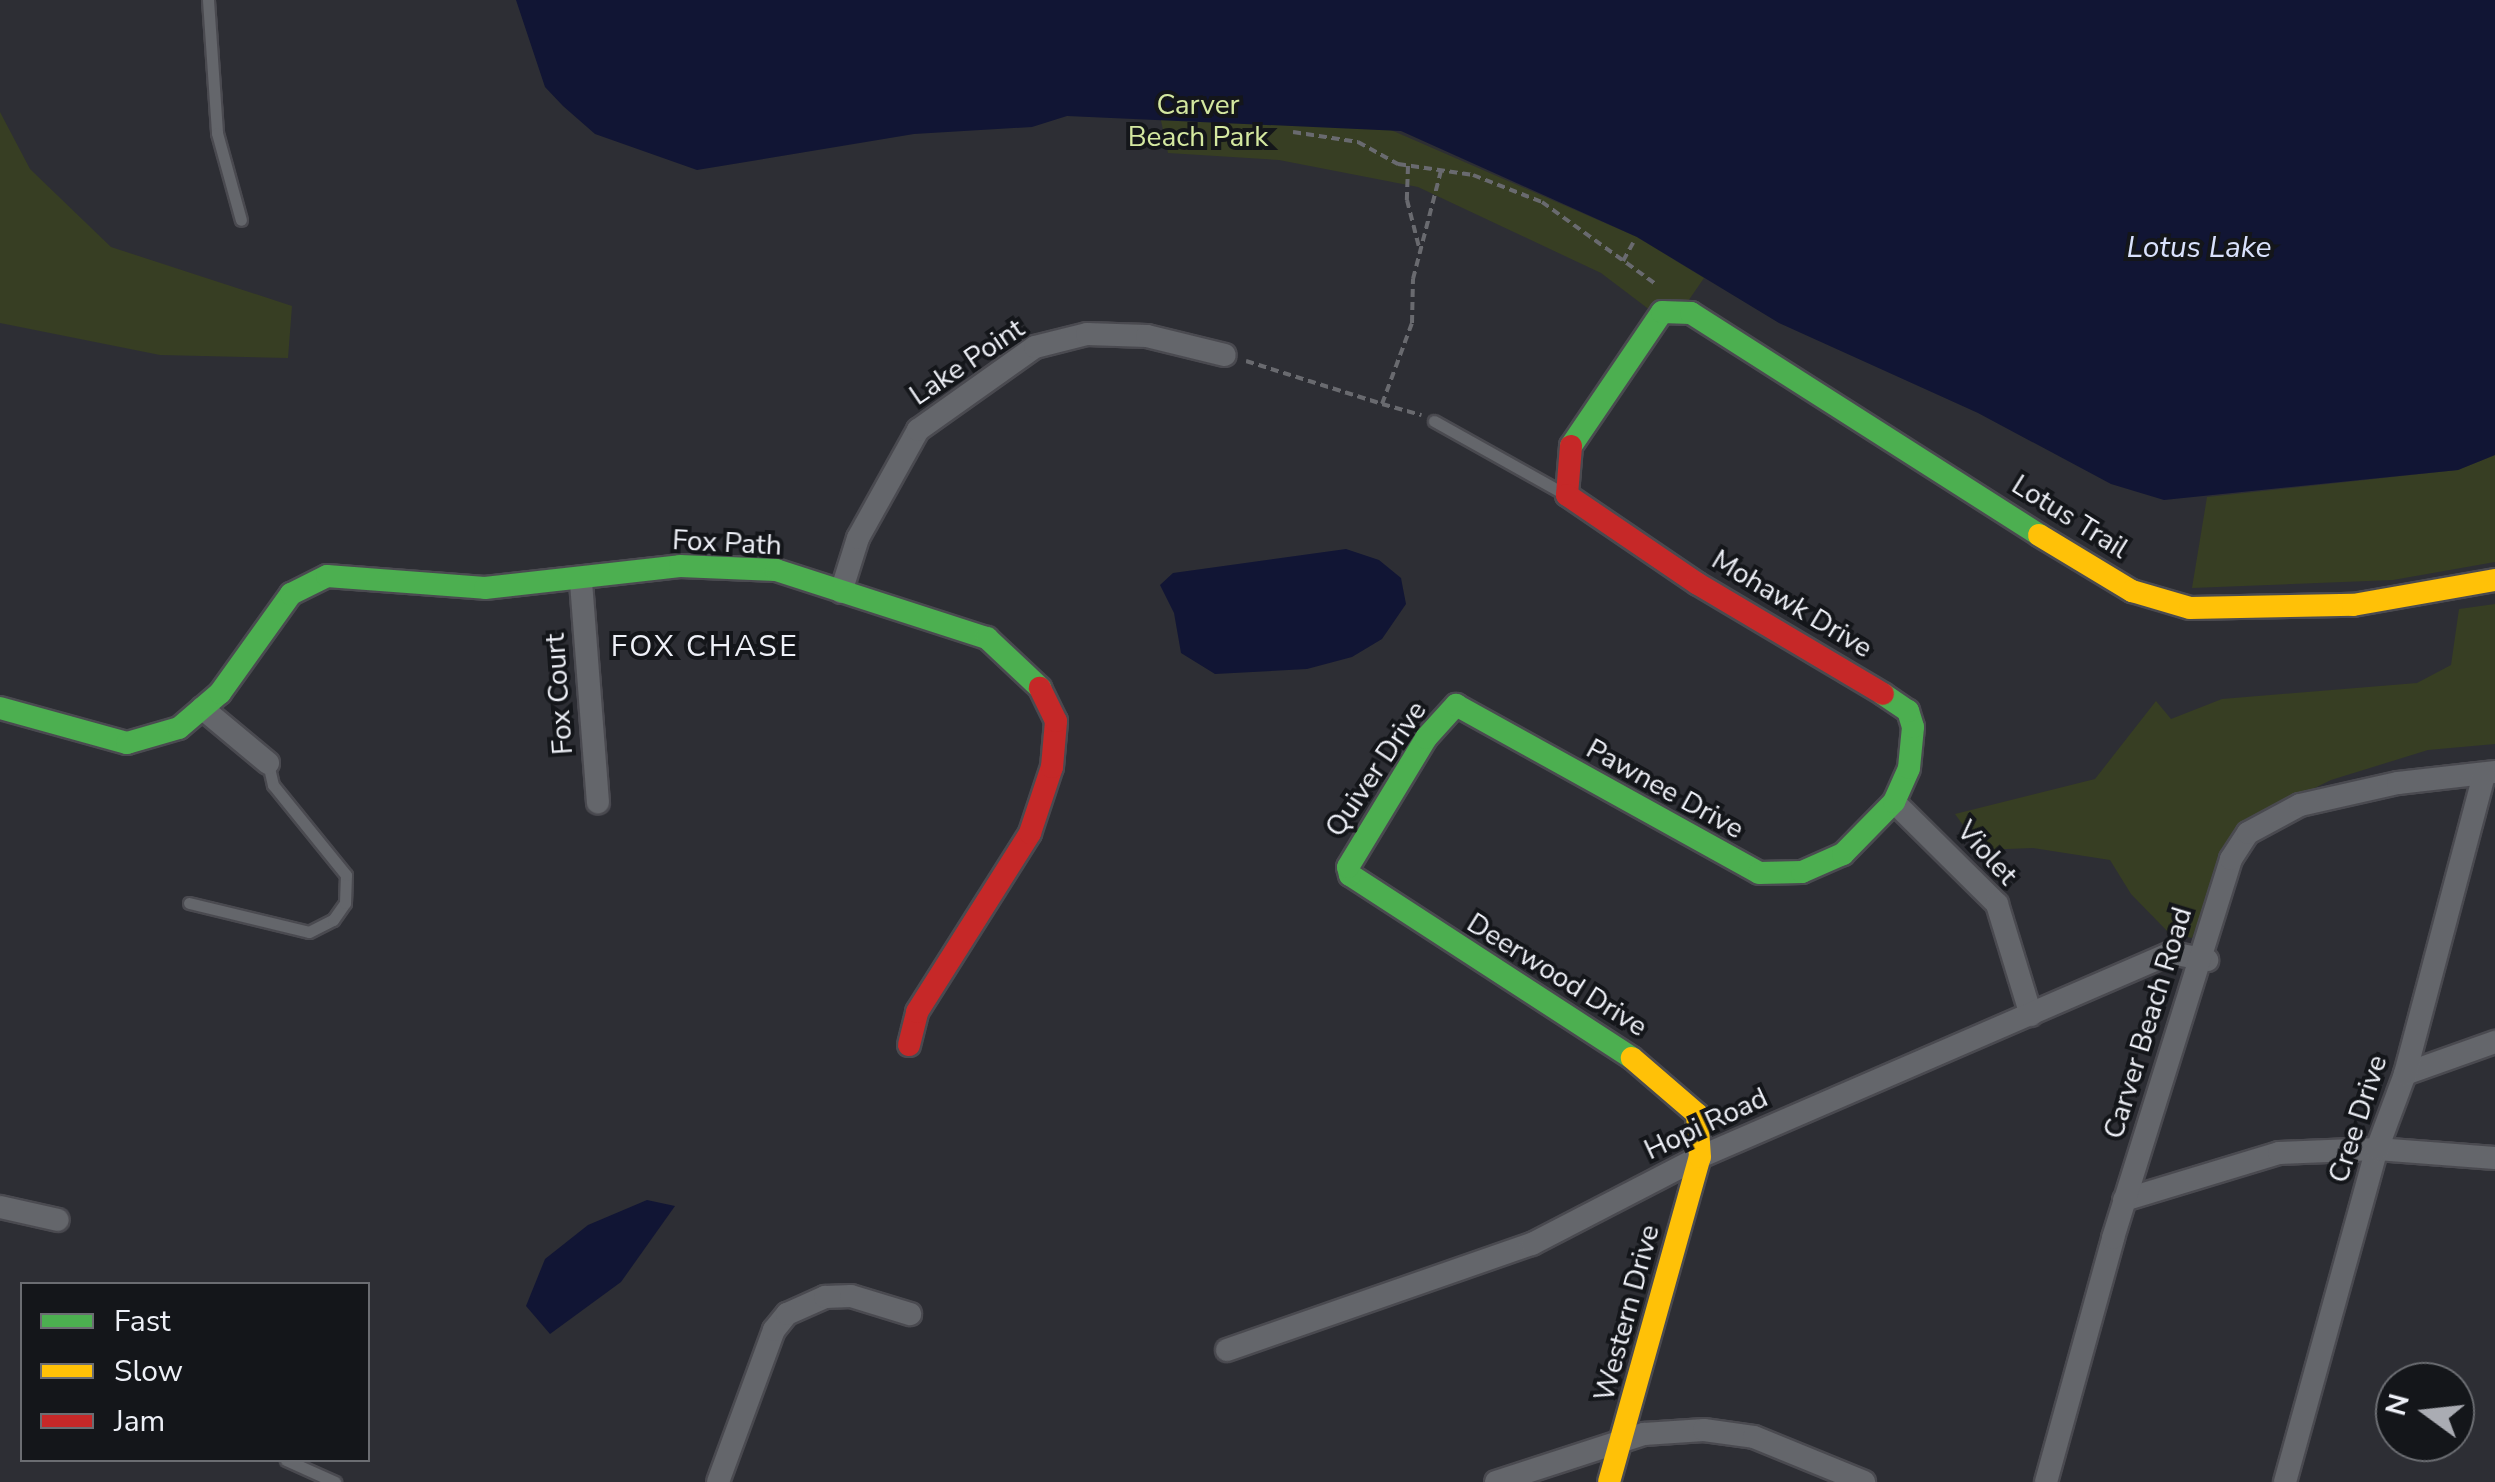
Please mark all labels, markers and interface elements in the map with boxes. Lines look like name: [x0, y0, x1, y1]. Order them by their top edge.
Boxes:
park label: Carver Beach Park: [1128, 88, 1268, 154]
water label: Lotus Lake: [2127, 230, 2271, 266]
street label: Lake Point: [903, 312, 1031, 412]
street label: Lotus Trail: [2006, 468, 2134, 566]
street label: Fox Path: [671, 523, 783, 563]
street label: Mohawk Drive: [1706, 543, 1878, 665]
district label: FOX CHASE: [611, 629, 799, 665]
street label: Fox Court: [538, 632, 580, 756]
street label: Quiver Drive: [1318, 695, 1434, 843]
street label: Pawnee Drive: [1581, 732, 1749, 846]
street label: Violet: [1950, 814, 2024, 892]
street label: Carver Beach Road: [2097, 903, 2199, 1143]
street label: Deerwood Drive: [1461, 906, 1653, 1044]
street label: Cree Drive: [2322, 1051, 2394, 1187]
street label: Hopi Road: [1639, 1081, 1773, 1167]
street label: Western Drive: [1587, 1221, 1667, 1405]
legend: [20, 1282, 370, 1462]
text: Fast: [114, 1301, 171, 1342]
text: Slow: [114, 1351, 183, 1392]
north arrow: [2375, 1362, 2475, 1462]
text: N: [2377, 1390, 2419, 1420]
text: Jam: [114, 1401, 165, 1442]

